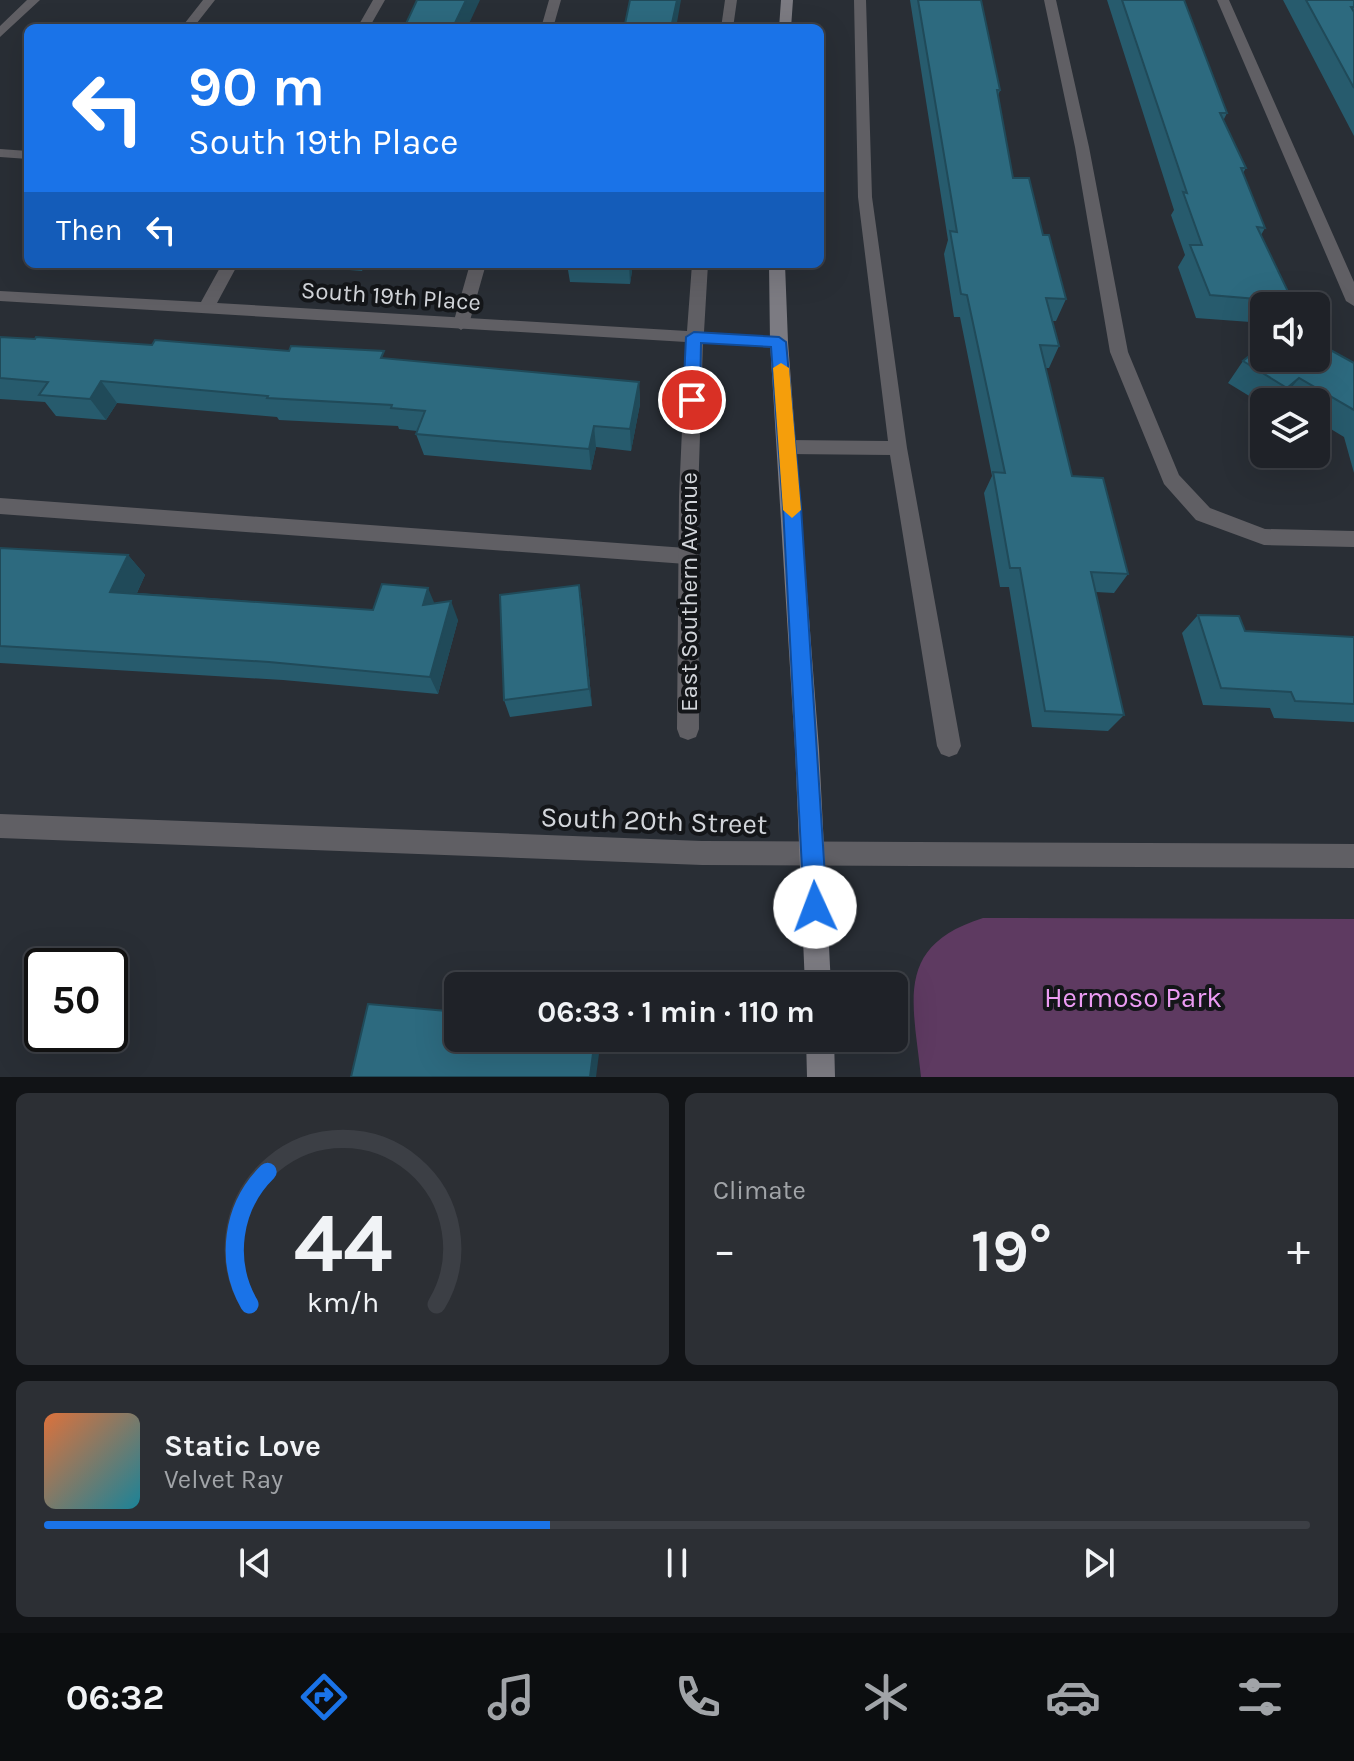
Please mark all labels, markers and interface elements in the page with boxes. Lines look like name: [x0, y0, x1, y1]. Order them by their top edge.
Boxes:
text: 90 m: [188, 54, 325, 119]
icon: left: [56, 56, 160, 160]
text: South 19th Place: [188, 121, 459, 163]
icon: left: [139, 208, 183, 252]
text: Then: [56, 212, 123, 248]
street label: South 19th Place: [300, 276, 482, 316]
map controls: [1250, 292, 1330, 468]
button: sound: [1250, 292, 1330, 372]
pin: [658, 366, 726, 434]
icon: arrive: [670, 378, 714, 422]
button: layers: [1250, 388, 1330, 468]
street label: East Southern Avenue: [675, 472, 703, 712]
street label: South 20th Street: [540, 800, 768, 841]
position arrow: [773, 865, 857, 949]
speed limit sign: 50: [24, 948, 128, 1052]
park label: Hermoso Park: [1044, 981, 1222, 1014]
text: 06:33 · 1 min · 110 m: [537, 994, 815, 1030]
text: Climate: [713, 1175, 806, 1206]
text: 44: [293, 1195, 392, 1292]
text: 19°: [971, 1216, 1052, 1286]
text: −: [713, 1225, 736, 1276]
text: +: [1287, 1225, 1310, 1276]
text: km/h: [306, 1286, 379, 1319]
text: Static Love: [164, 1428, 321, 1464]
text: Velvet Ray: [164, 1464, 283, 1495]
icon: previous: [233, 1541, 277, 1585]
icon: pause: [655, 1541, 699, 1585]
icon: next: [1077, 1541, 1121, 1585]
icon: directions: [296, 1669, 352, 1725]
icon: music: [483, 1669, 539, 1725]
icon: phone: [670, 1669, 726, 1725]
icon: climate: [858, 1669, 914, 1725]
icon: car: [1045, 1669, 1101, 1725]
icon: filters: [1232, 1669, 1288, 1725]
text: 06:32: [66, 1676, 164, 1718]

